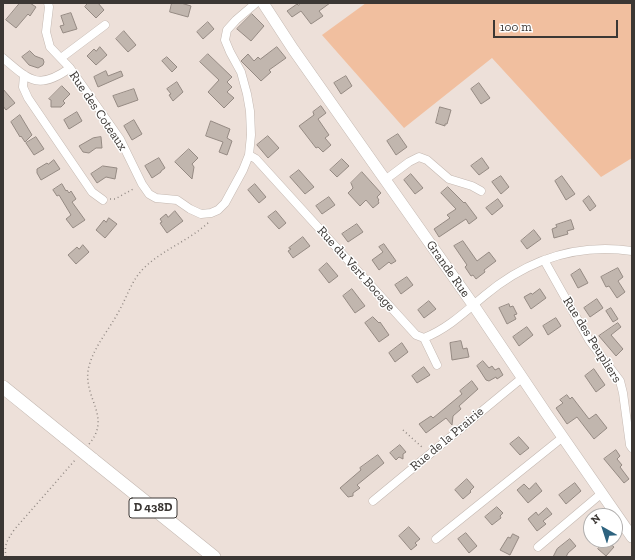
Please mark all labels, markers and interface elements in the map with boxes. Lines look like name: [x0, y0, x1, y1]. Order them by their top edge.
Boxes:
scale bar: [495, 12, 620, 38]
text: 100 m: [500, 20, 532, 34]
street label: Rue des Coteaux: [66, 68, 130, 154]
street label: Rue du Vert Bocage: [314, 223, 398, 315]
street label: Grande Rue: [423, 238, 473, 300]
street label: Rue des Peupliers: [559, 294, 625, 386]
street label: Rue de la Prairie: [407, 404, 487, 474]
road number: D 438D: [129, 498, 177, 518]
north arrow: [583, 508, 623, 548]
text: N: [588, 511, 603, 527]

